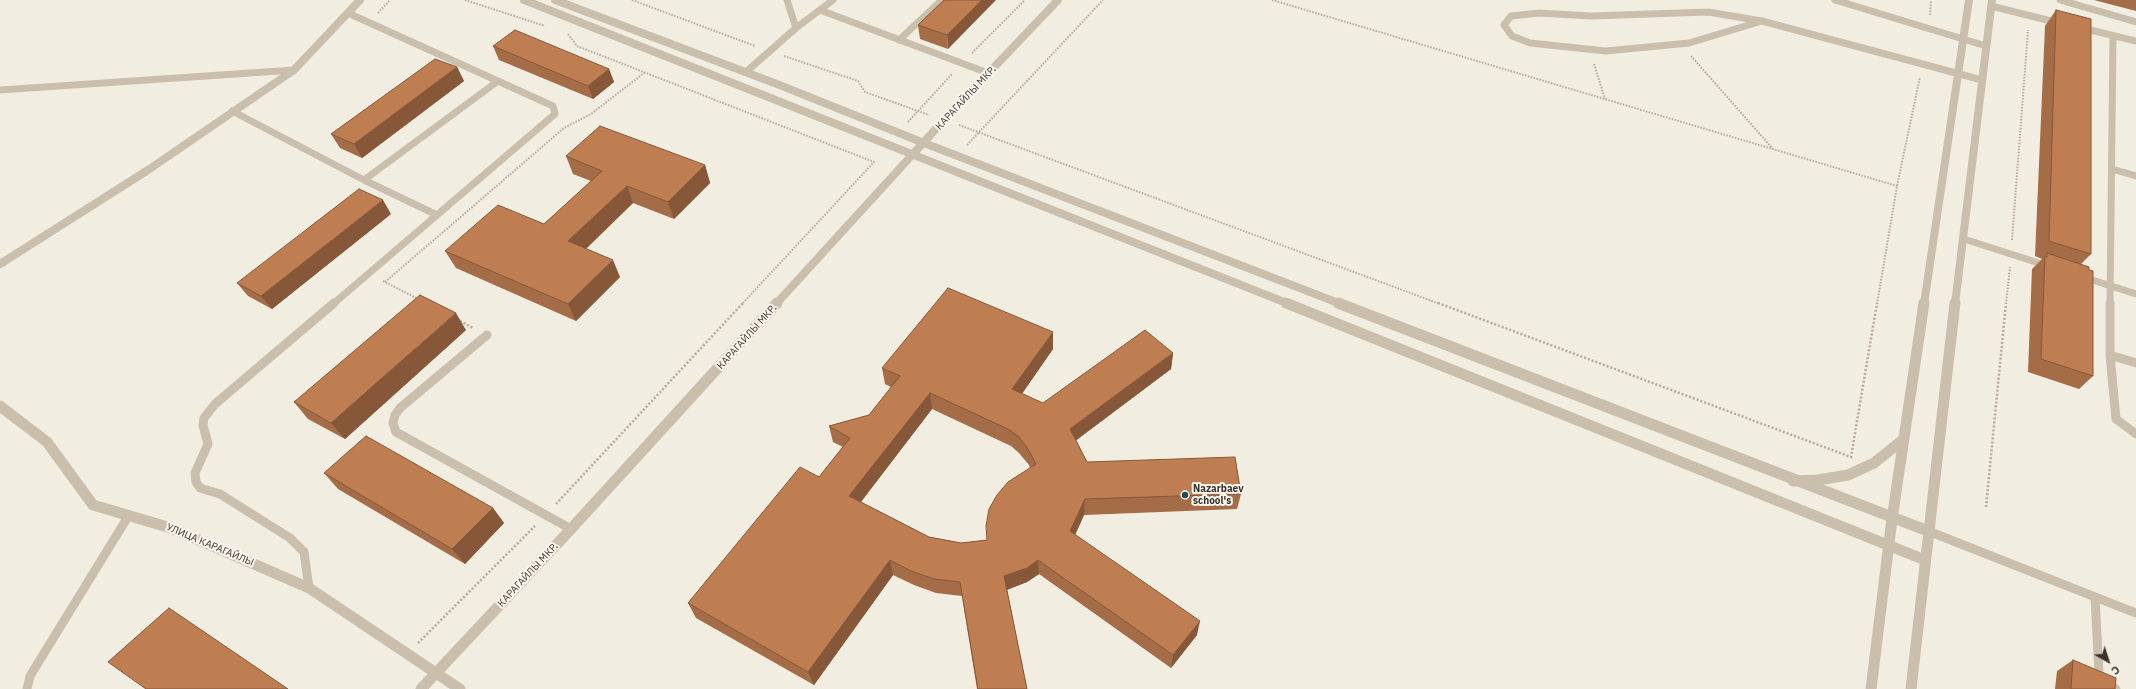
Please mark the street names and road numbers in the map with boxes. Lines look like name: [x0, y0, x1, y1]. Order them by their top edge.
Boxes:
street label: КАРАГАЙЛЫ МКР.: [933, 63, 999, 133]
street label: КАРАГАЙЛЫ МКР.: [715, 302, 779, 372]
street label: УЛИЦА КАРАГАЙЛЫ: [165, 521, 255, 569]
street label: КАРАГАЙЛЫ МКР.: [495, 540, 561, 610]

